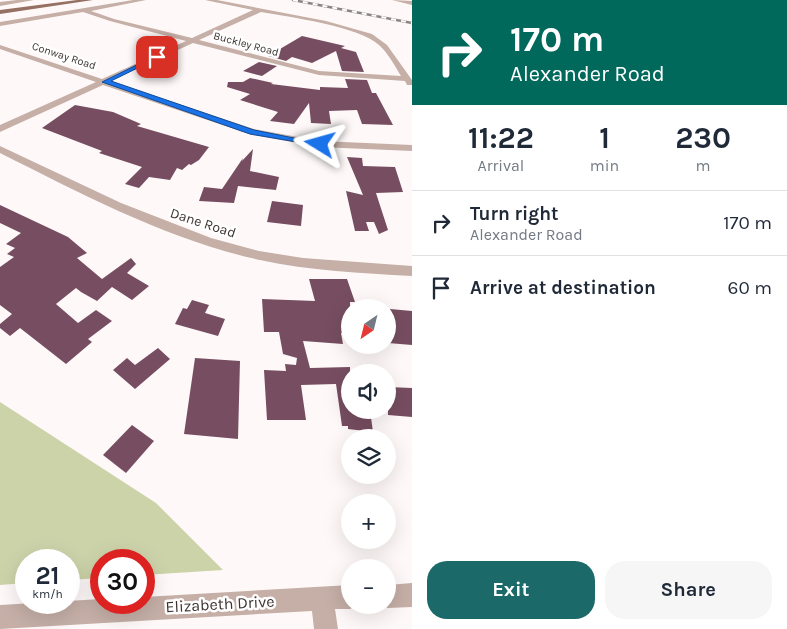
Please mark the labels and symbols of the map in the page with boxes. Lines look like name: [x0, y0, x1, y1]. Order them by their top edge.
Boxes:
street label: Buckley Road: [212, 29, 280, 59]
pin: [136, 36, 178, 78]
street label: Conway Road: [30, 40, 98, 72]
position arrow: [293, 117, 345, 169]
street label: Dane Road: [168, 204, 238, 242]
north arrow: [341, 299, 396, 354]
speed limit sign: 30: [90, 549, 155, 614]
street label: Elizabeth Drive: [165, 592, 275, 616]

